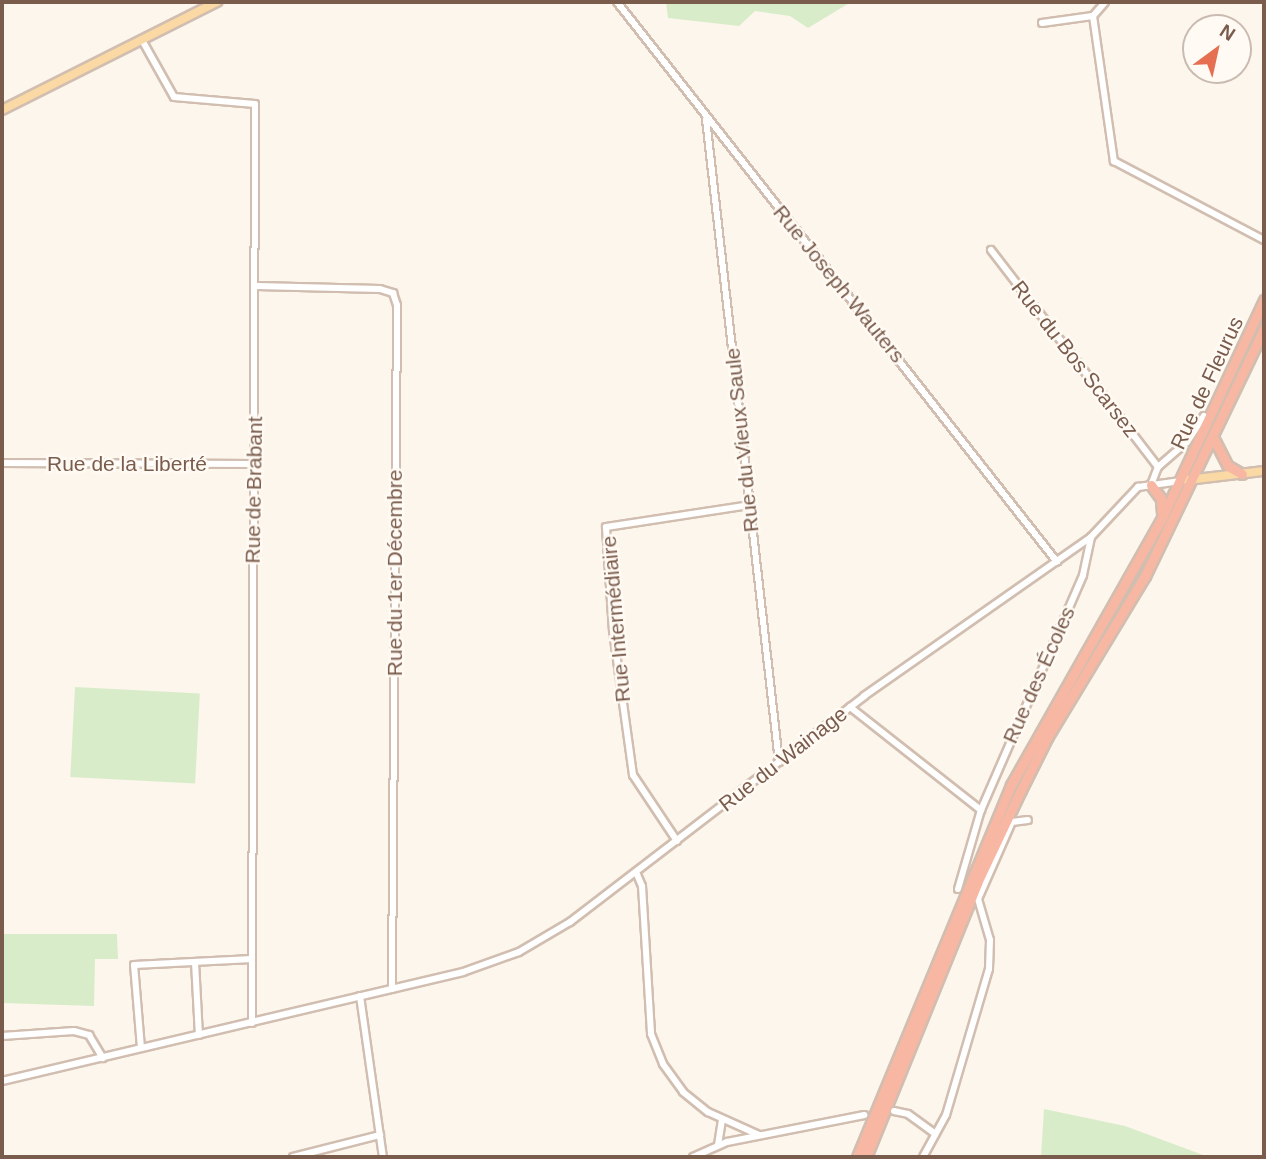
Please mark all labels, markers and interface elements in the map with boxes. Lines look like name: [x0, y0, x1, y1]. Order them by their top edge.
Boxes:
north arrow: [1182, 14, 1252, 84]
text: N: [1216, 20, 1239, 45]
street label: Rue Joseph Wauters: [768, 200, 910, 368]
street label: Rue du Bos Scarsez: [1006, 276, 1144, 442]
street label: Rue de Fleurus: [1165, 313, 1249, 453]
street label: Rue du Vieux Saule: [720, 347, 764, 533]
street label: Rue de Brabant: [240, 416, 268, 564]
street label: Rue de la Liberté: [47, 451, 207, 477]
street label: Rue du 1er Décembre: [382, 470, 408, 676]
street label: Rue Intermédiaire: [596, 535, 636, 703]
street label: Rue des Écoles: [998, 603, 1080, 747]
street label: Rue du Wainage: [714, 701, 852, 817]

